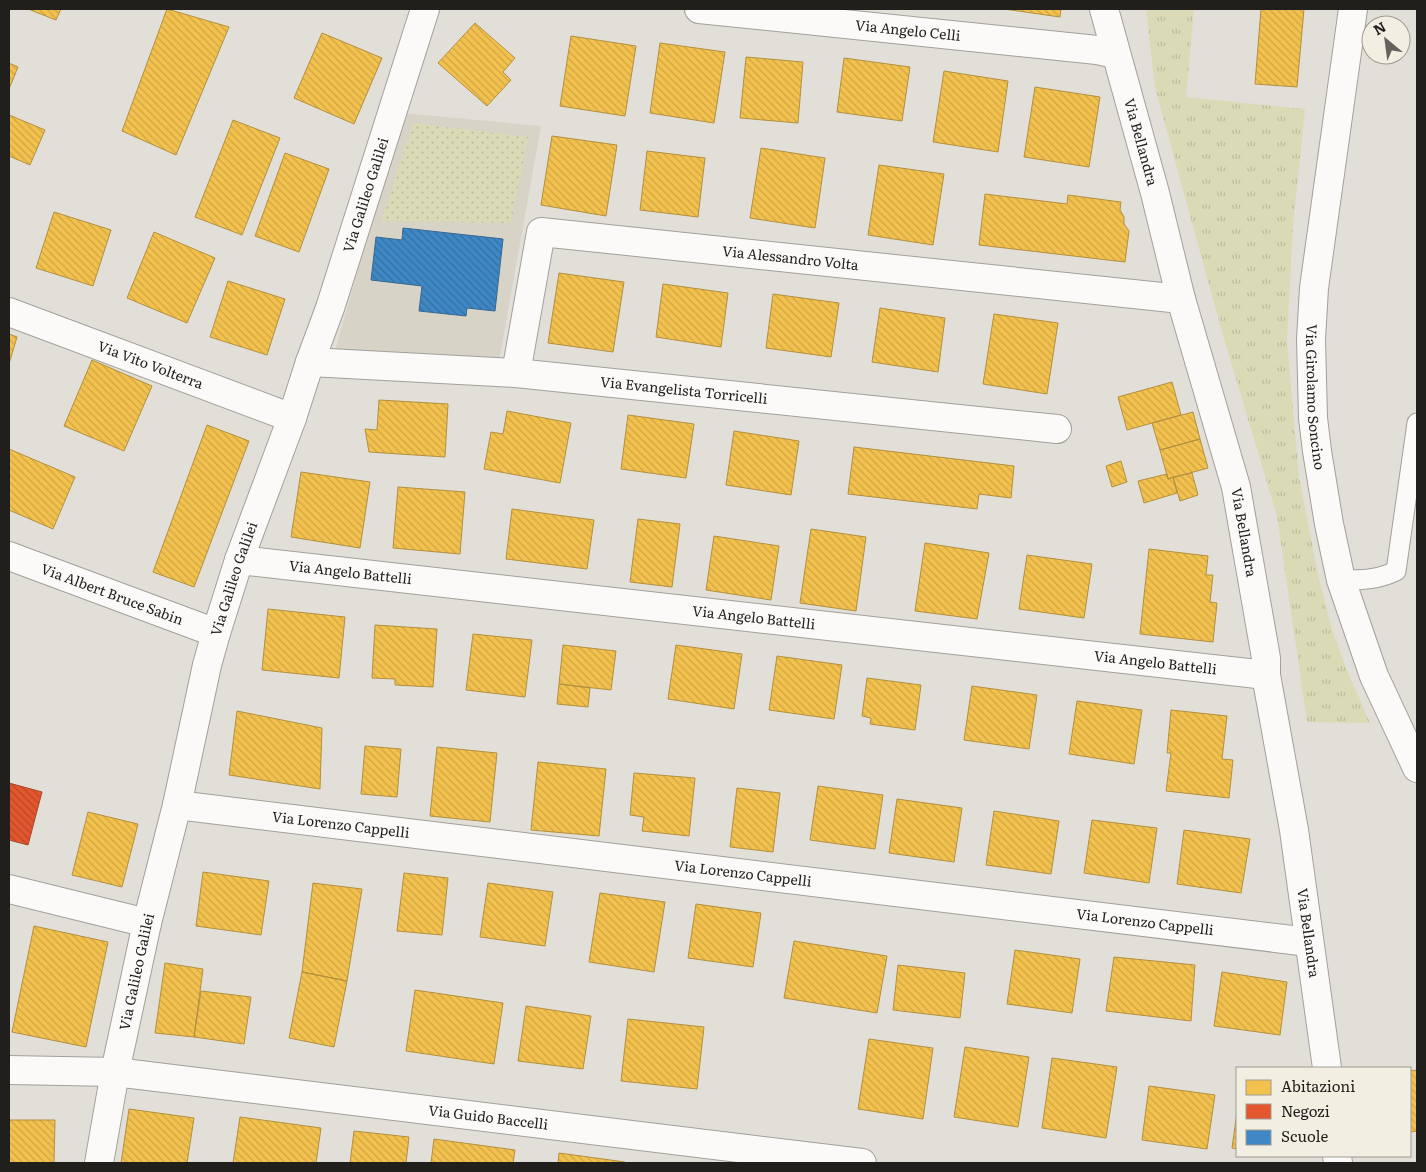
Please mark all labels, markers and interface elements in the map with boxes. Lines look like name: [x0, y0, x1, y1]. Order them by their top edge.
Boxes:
street label: Via Angelo Celli: [854, 14, 962, 45]
north arrow: [1361, 15, 1411, 65]
text: N: [1369, 16, 1389, 39]
street label: Via Bellandra: [1120, 96, 1164, 188]
street label: Via Galileo Galilei: [337, 134, 393, 255]
street label: Via Alessandro Volta: [721, 240, 860, 274]
street label: Via Girolamo Soncino: [1302, 324, 1331, 471]
street label: Via Vito Volterra: [95, 335, 207, 393]
street label: Via Evangelista Torricelli: [599, 371, 769, 408]
street label: Via Bellandra: [1227, 486, 1263, 579]
street label: Via Galileo Galilei: [205, 518, 262, 638]
street label: Via Angelo Battelli: [288, 555, 413, 588]
street label: Via Albert Bruce Sabin: [38, 558, 186, 629]
street label: Via Angelo Battelli: [691, 600, 817, 633]
street label: Via Angelo Battelli: [1093, 645, 1218, 678]
street label: Via Lorenzo Cappelli: [271, 806, 411, 842]
street label: Via Lorenzo Cappelli: [673, 854, 813, 891]
street label: Via Bellandra: [1293, 887, 1325, 979]
street label: Via Lorenzo Cappelli: [1075, 903, 1215, 939]
street label: Via Galileo Galilei: [113, 910, 158, 1032]
legend: [1236, 1067, 1411, 1157]
text: Abitazioni: [1281, 1074, 1355, 1097]
street label: Via Guido Baccelli: [427, 1099, 550, 1134]
text: Negozi: [1281, 1099, 1330, 1122]
text: Scuole: [1281, 1124, 1328, 1147]

